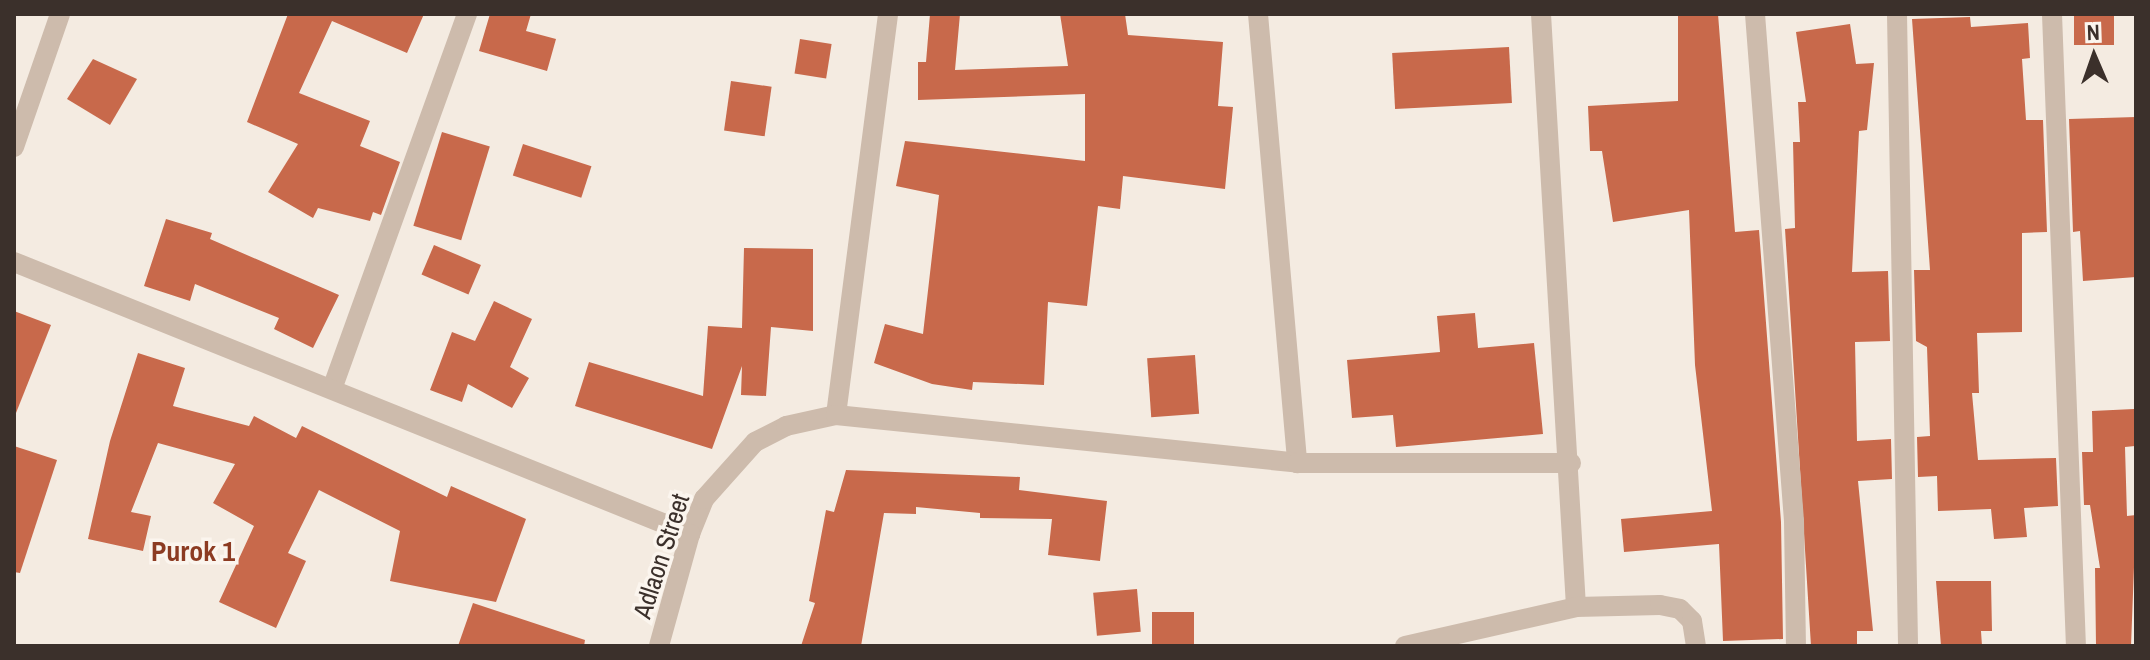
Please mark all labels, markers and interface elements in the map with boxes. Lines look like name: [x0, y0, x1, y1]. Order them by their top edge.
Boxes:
north arrow: [2054, 16, 2134, 96]
text: N: [2086, 17, 2100, 47]
street label: Adlaon Street: [626, 490, 696, 622]
district label: Purok 1: [151, 534, 235, 568]

